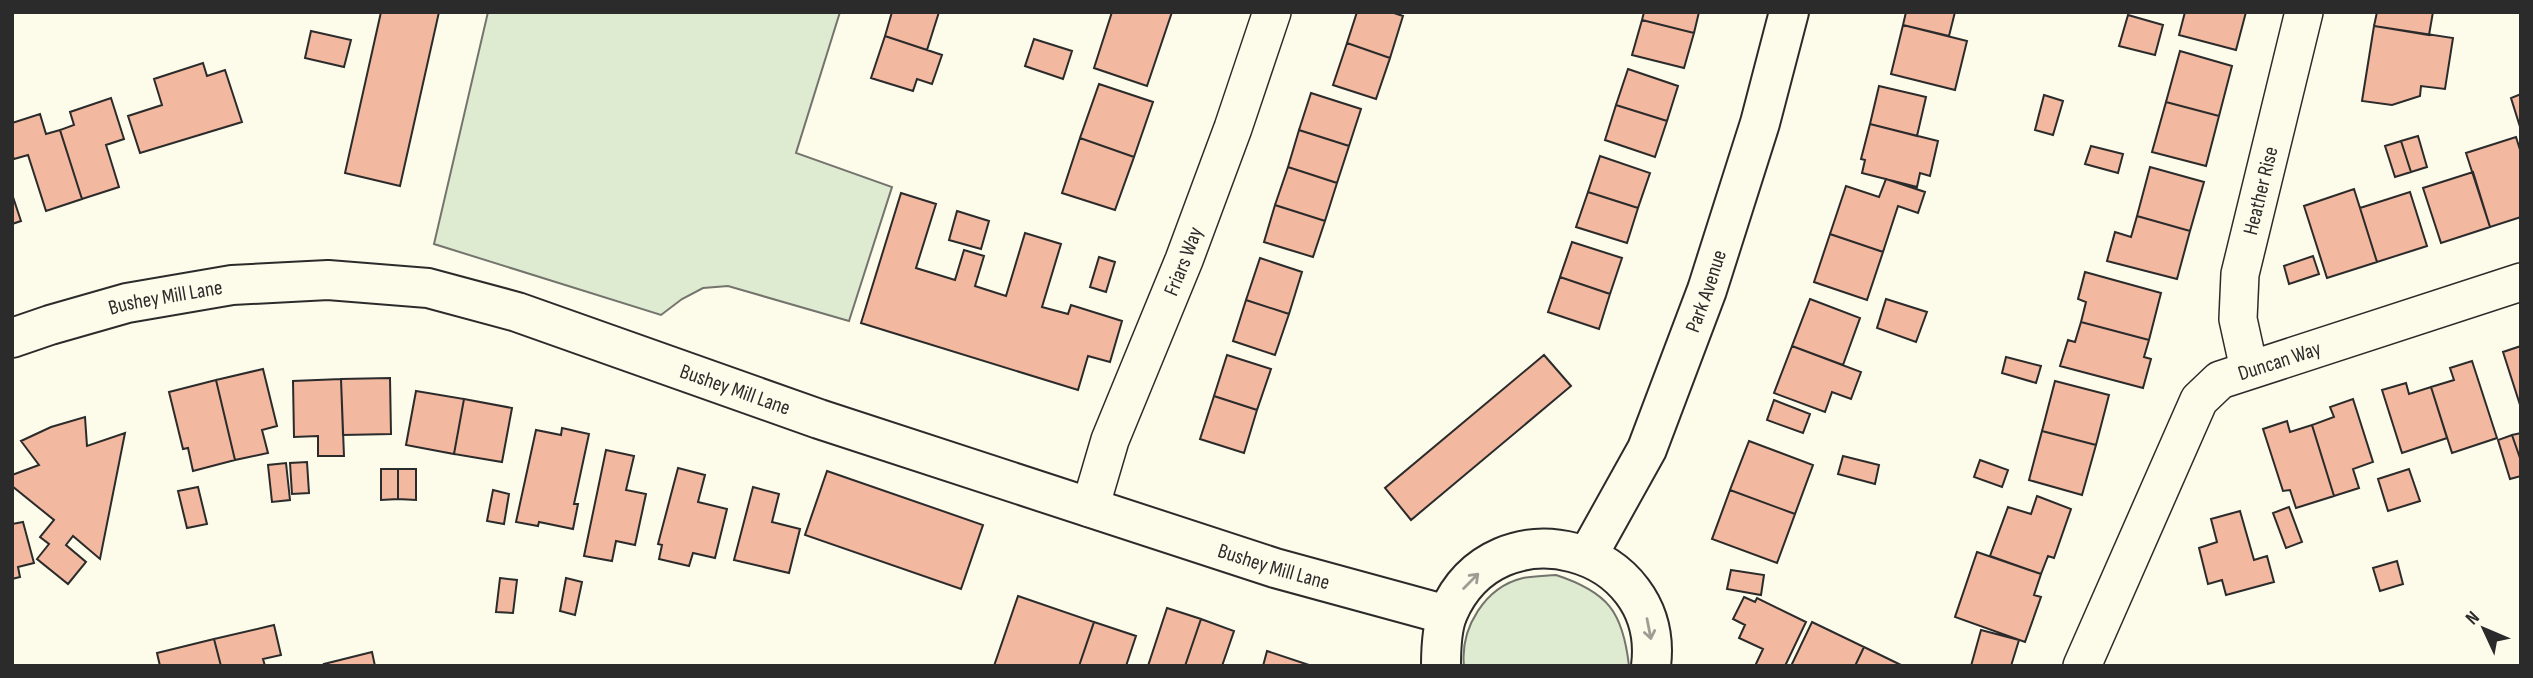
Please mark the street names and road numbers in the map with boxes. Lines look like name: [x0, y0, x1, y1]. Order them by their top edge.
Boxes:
street label: Heather Rise: [2238, 144, 2284, 238]
street label: Friars Way: [1159, 224, 1208, 300]
street label: Park Avenue: [1680, 247, 1732, 336]
street label: Bushey Mill Lane: [106, 275, 224, 321]
street label: Duncan Way: [2235, 336, 2324, 386]
street label: Bushey Mill Lane: [677, 359, 794, 421]
street label: Bushey Mill Lane: [1215, 538, 1332, 595]

